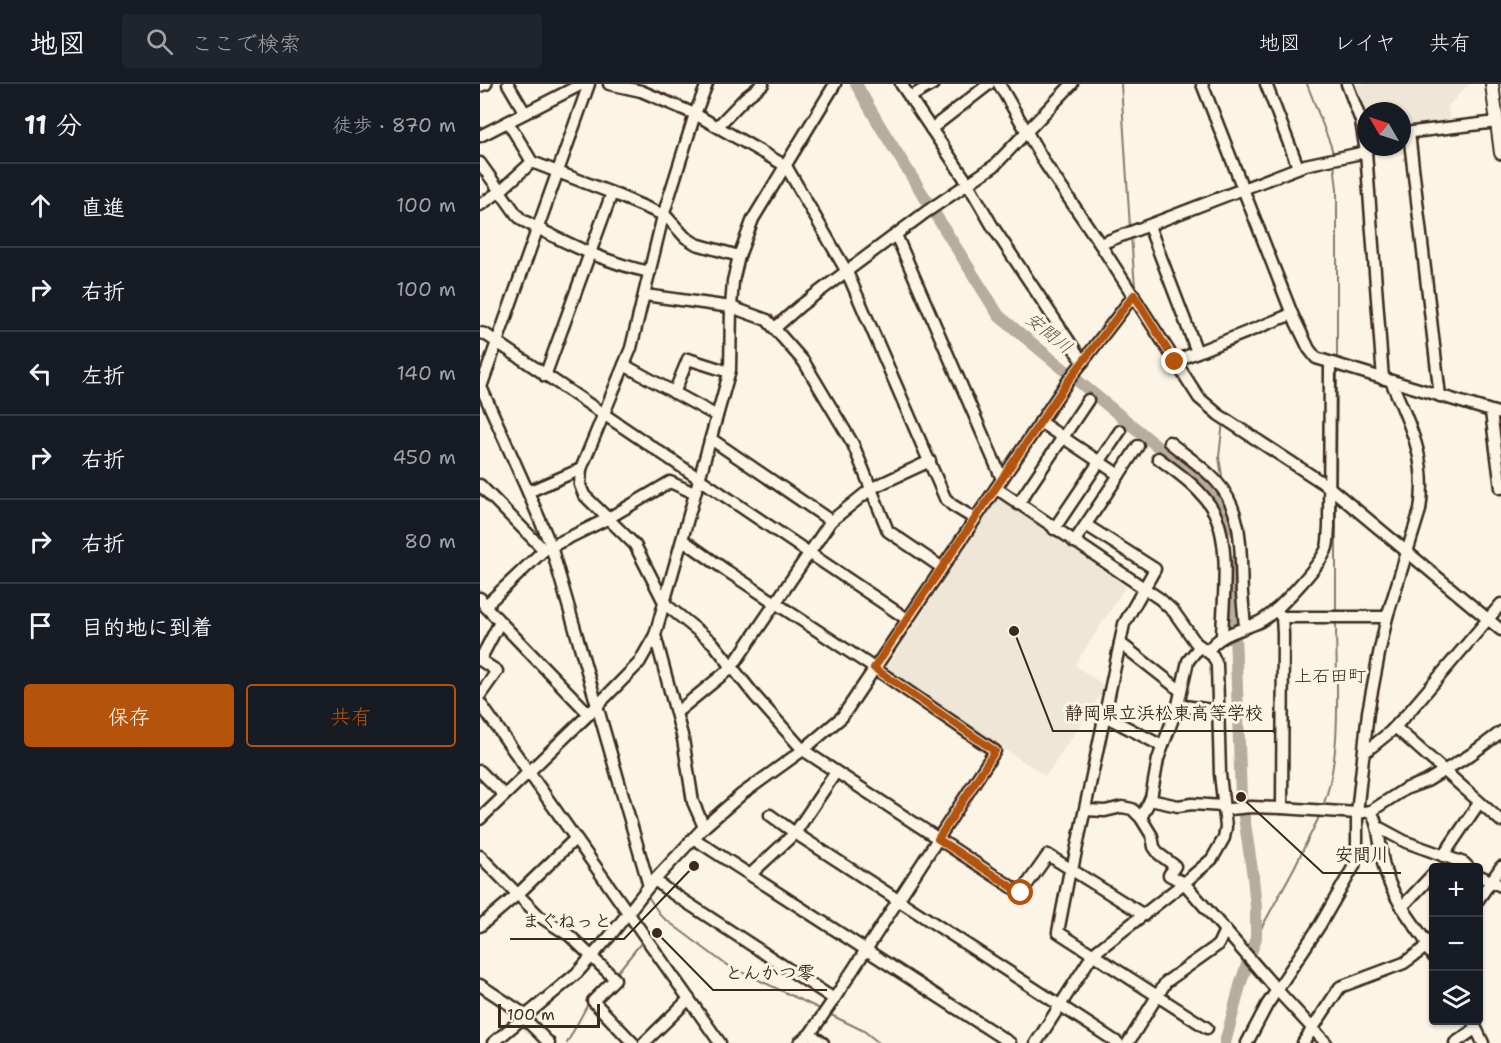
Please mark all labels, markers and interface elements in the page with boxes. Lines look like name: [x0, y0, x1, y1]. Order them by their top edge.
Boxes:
search box: [122, 14, 542, 68]
text: 地図: [30, 24, 86, 62]
icon: search: [143, 25, 176, 58]
text: ここで検索: [191, 29, 301, 58]
text: 地図: [1259, 29, 1301, 57]
text: レイヤ: [1334, 29, 1396, 57]
text: 共有: [1429, 29, 1471, 57]
north arrow: [1357, 102, 1411, 156]
text: 11 分: [24, 107, 82, 142]
text: 徒歩 · 870 m: [332, 112, 456, 138]
icon: ahead: [24, 189, 57, 222]
text: 100 m: [396, 192, 456, 218]
text: 直進: [81, 193, 125, 222]
icon: right: [24, 273, 57, 306]
text: 100 m: [396, 276, 456, 302]
text: 右折: [81, 277, 125, 306]
water label: 安間川: [1020, 307, 1078, 359]
route end: [1161, 348, 1187, 374]
icon: left: [24, 357, 57, 390]
text: 140 m: [397, 360, 456, 386]
text: 左折: [81, 361, 125, 390]
icon: right: [24, 441, 57, 474]
text: 450 m: [392, 444, 456, 470]
text: 右折: [81, 445, 125, 474]
icon: right: [24, 525, 57, 558]
text: 80 m: [404, 528, 456, 554]
text: 右折: [81, 529, 125, 558]
icon: arrive: [24, 609, 57, 642]
text: 目的地に到着: [81, 613, 213, 642]
district label: 上石田町: [1294, 664, 1366, 688]
button: 保存: [24, 684, 234, 747]
button: 共有: [246, 684, 456, 747]
callout: 静岡県立浜松東高等学校: [1053, 695, 1275, 731]
text: 静岡県立浜松東高等学校: [1065, 701, 1263, 725]
callout: 安間川: [1323, 837, 1401, 873]
text: 安間川: [1335, 843, 1389, 867]
map controls: [1429, 863, 1483, 1025]
button: +: [1429, 863, 1483, 917]
route start: [1007, 879, 1033, 905]
callout: まぐねっと: [510, 903, 624, 939]
text: まぐねっと: [522, 909, 612, 933]
button: −: [1429, 917, 1483, 971]
callout: とんかつ零: [713, 954, 827, 990]
text: とんかつ零: [725, 961, 815, 985]
button: layers: [1429, 971, 1483, 1025]
scale bar: [498, 1001, 600, 1028]
text: 100 m: [507, 1004, 555, 1025]

